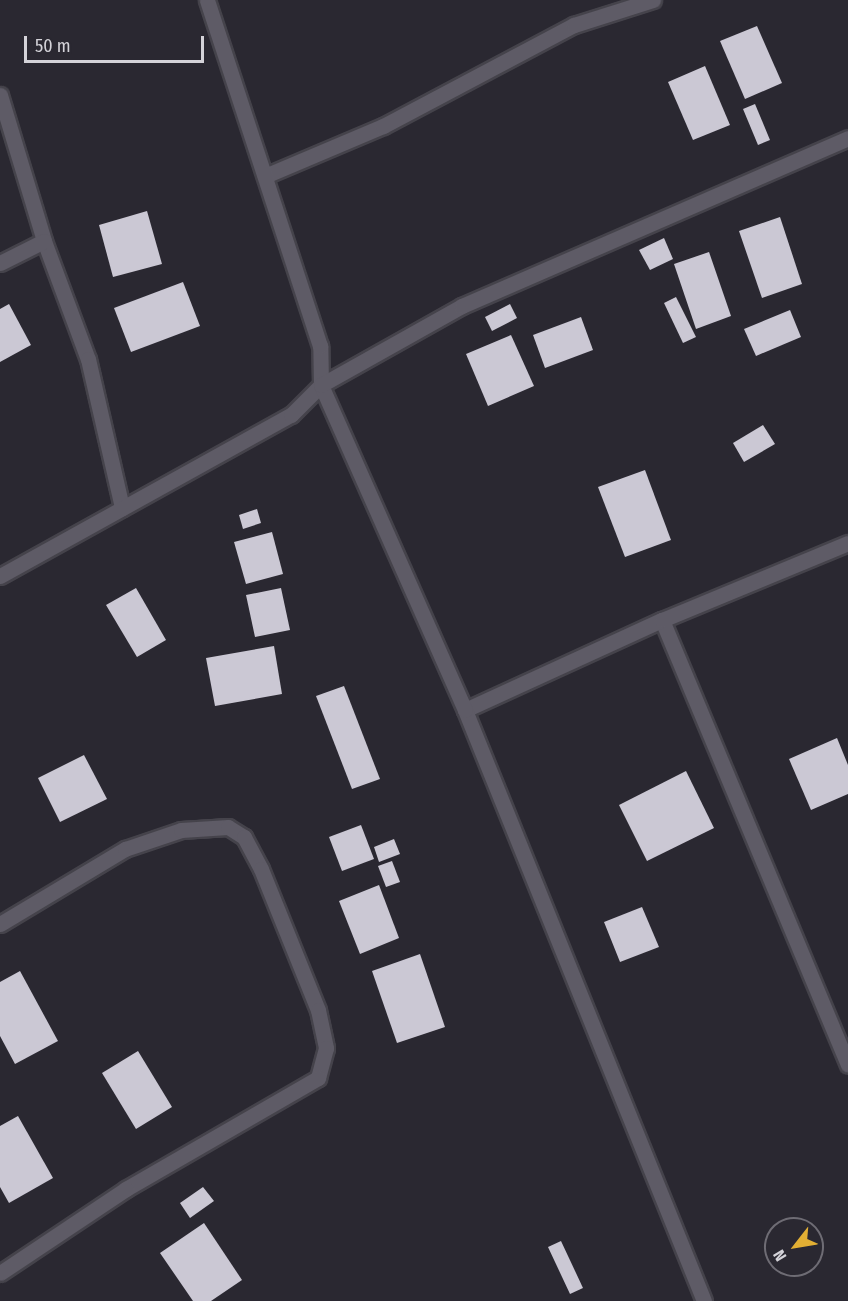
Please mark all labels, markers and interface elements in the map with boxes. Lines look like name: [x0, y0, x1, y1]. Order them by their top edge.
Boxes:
scale bar: [27, 24, 207, 62]
text: 50 m: [35, 35, 71, 57]
north arrow: [764, 1217, 824, 1277]
text: N: [769, 1246, 790, 1265]

